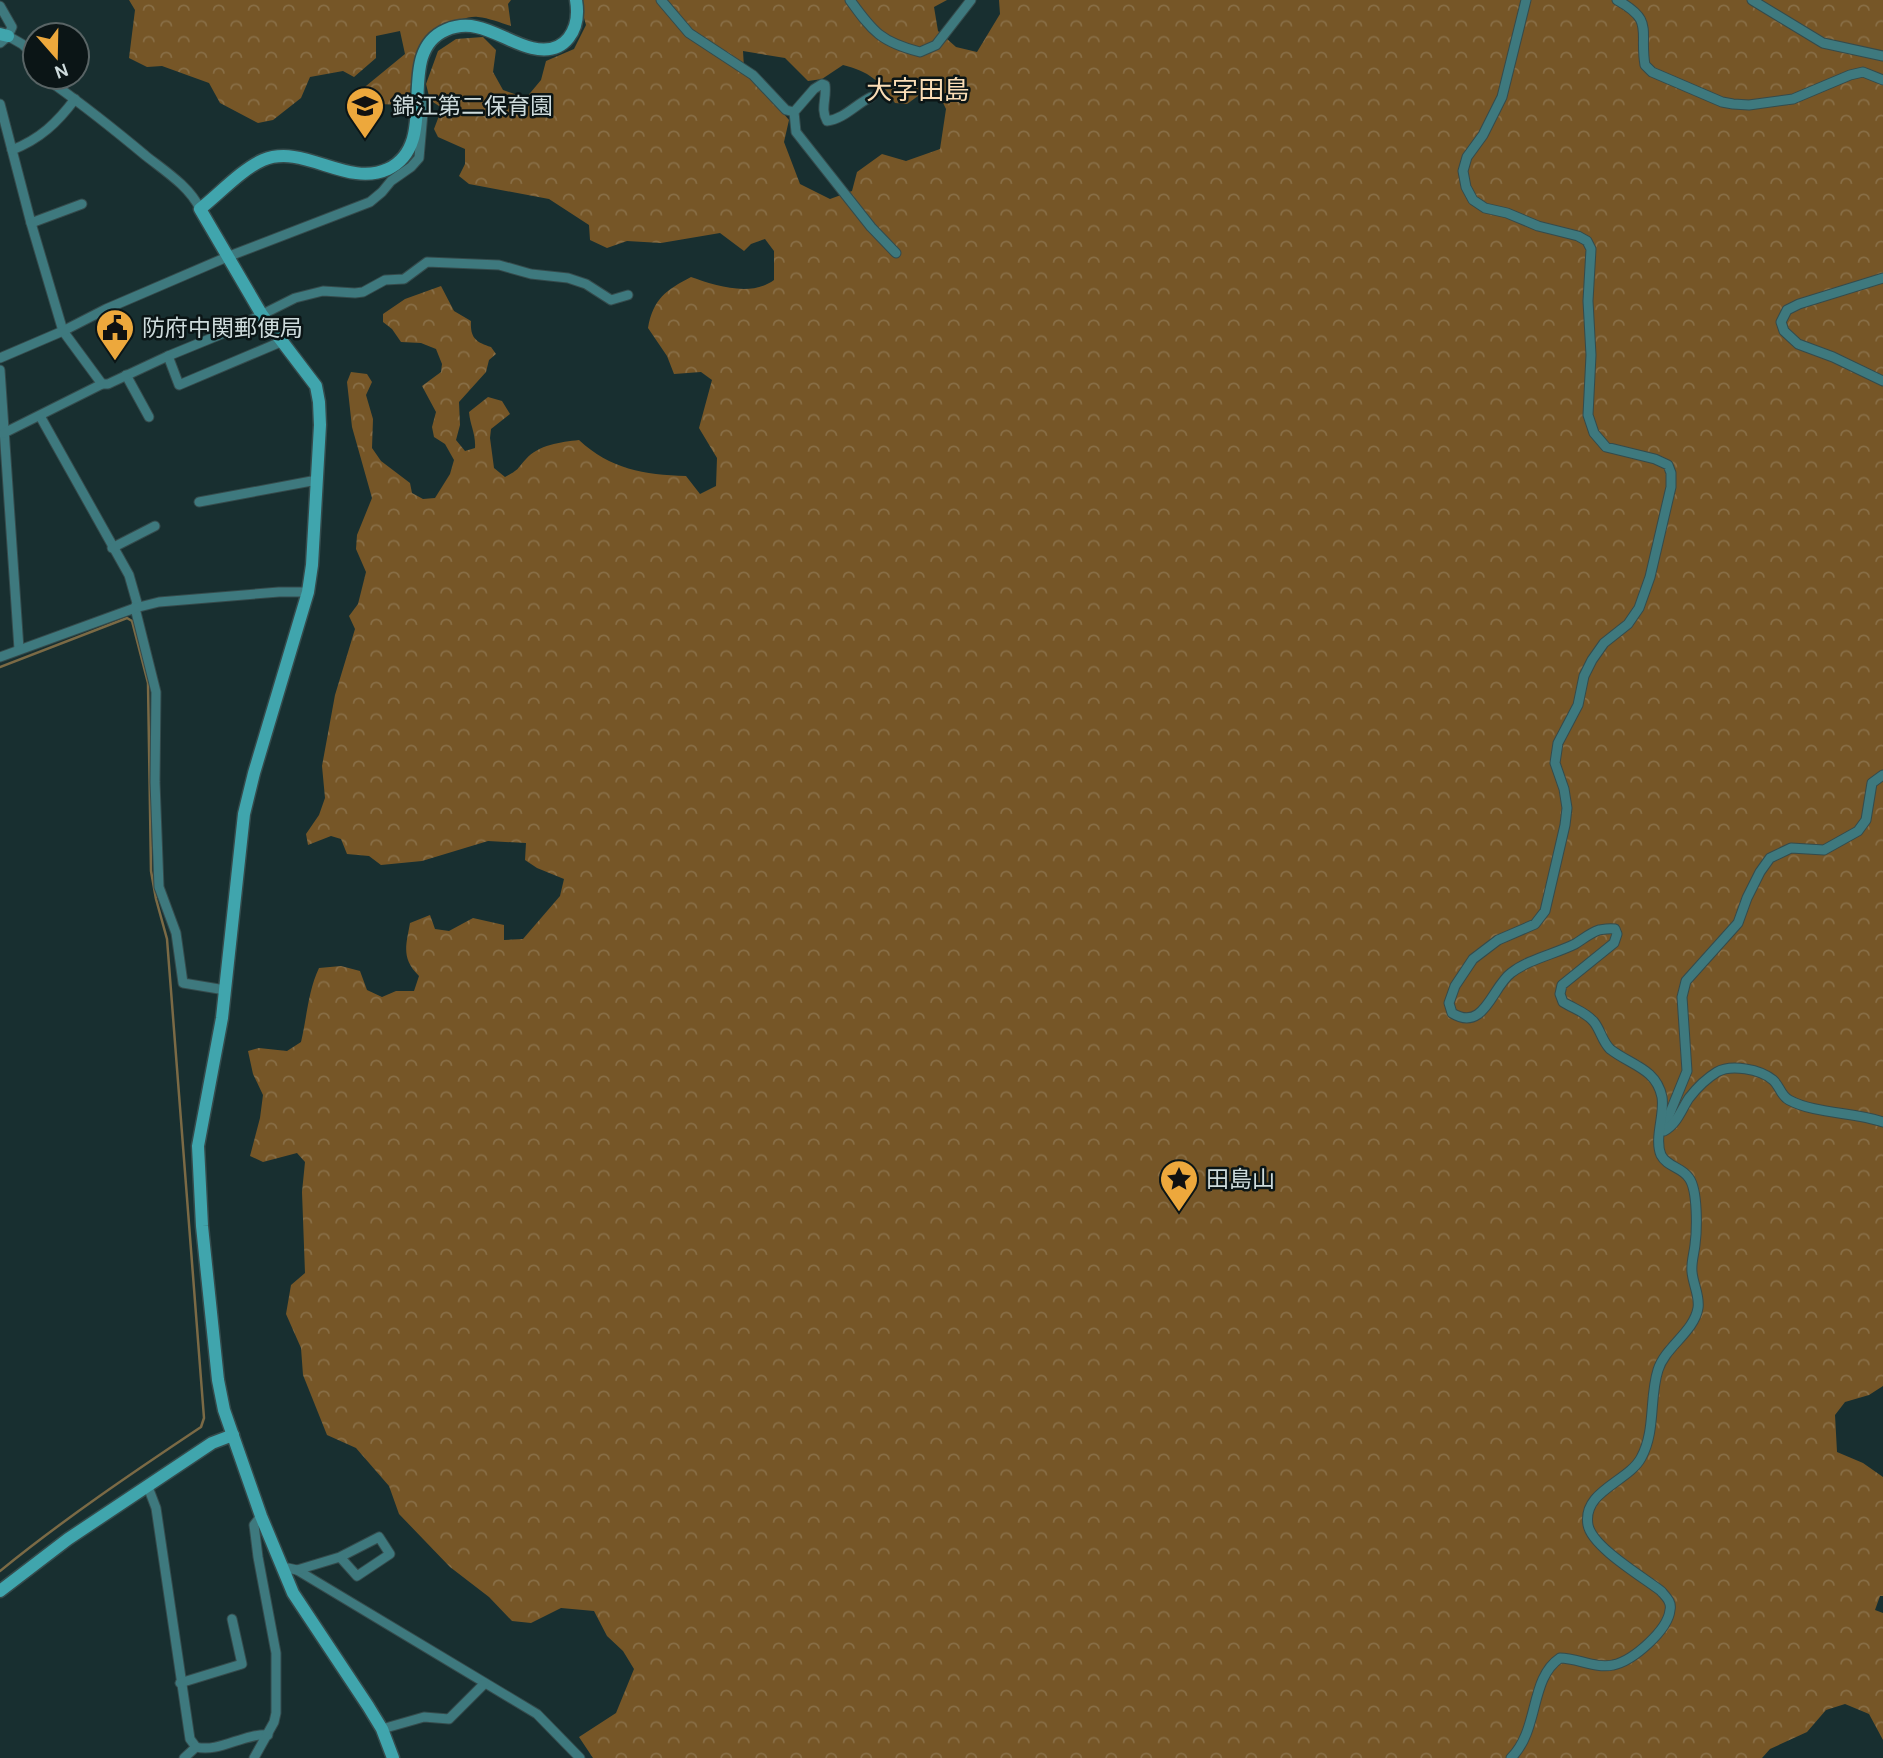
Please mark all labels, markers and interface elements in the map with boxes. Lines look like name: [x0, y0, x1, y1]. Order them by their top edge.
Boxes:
north arrow: [21, 21, 91, 91]
text: N: [51, 58, 72, 84]
district label: 大字田島: [866, 75, 970, 106]
school or university icon: 錦江第二保育園: [344, 85, 386, 140]
place label: 錦江第二保育園: [392, 93, 553, 120]
public building icon: 防府中関郵便局: [94, 307, 136, 362]
place label: 防府中関郵便局: [142, 315, 303, 342]
place icon: 田島山: [1158, 1158, 1200, 1213]
place label: 田島山: [1206, 1166, 1275, 1193]

